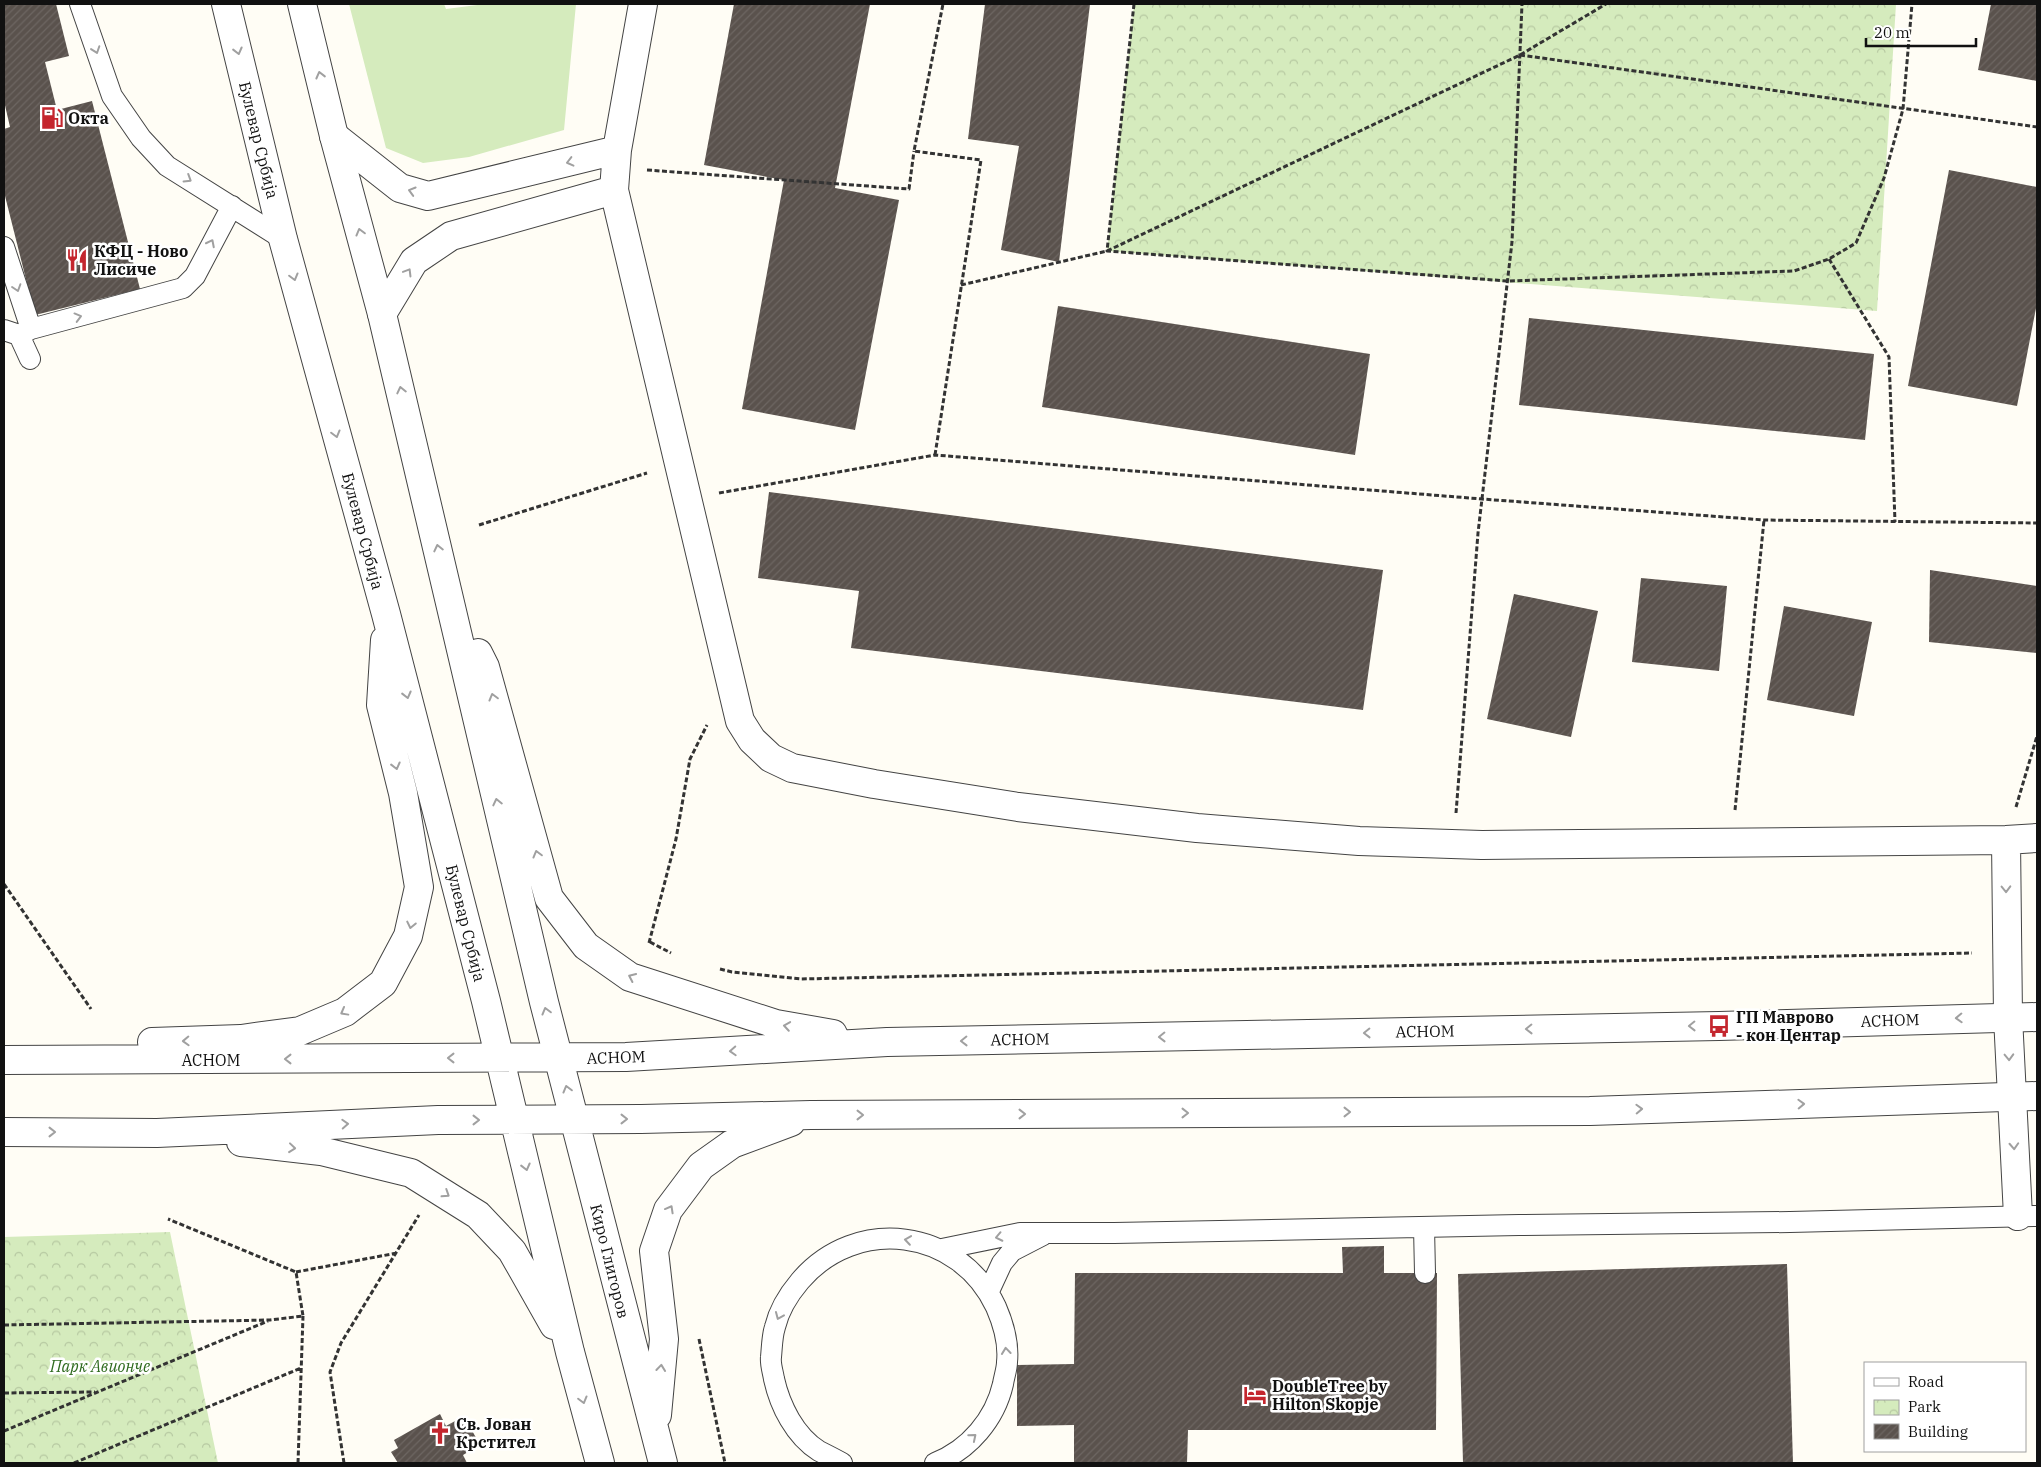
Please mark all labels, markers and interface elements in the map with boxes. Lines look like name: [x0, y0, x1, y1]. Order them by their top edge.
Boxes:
scale bar: [1866, 15, 1976, 47]
text: 20 m: [1874, 23, 1910, 42]
one-way arrow: [90, 45, 100, 53]
one-way arrow: [232, 47, 243, 56]
one-way arrow: [315, 71, 326, 80]
street label: Булевар Србија: [235, 79, 283, 201]
fuel station icon: Окта: [39, 105, 65, 131]
place label: Окта: [68, 108, 109, 128]
one-way arrow: [565, 156, 574, 167]
one-way arrow: [182, 172, 191, 182]
one-way arrow: [408, 186, 416, 196]
one-way arrow: [356, 229, 366, 237]
one-way arrow: [205, 240, 215, 249]
place label: КФЦ - Ново Лисиче: [94, 241, 188, 279]
restaurant icon: КФЦ - Ново Лисиче: [64, 247, 90, 273]
one-way arrow: [401, 268, 411, 277]
one-way arrow: [288, 272, 298, 280]
one-way arrow: [11, 283, 21, 292]
one-way arrow: [73, 312, 81, 322]
one-way arrow: [396, 386, 406, 394]
one-way arrow: [331, 429, 341, 437]
street label: Булевар Србија: [338, 470, 388, 592]
one-way arrow: [433, 543, 444, 552]
one-way arrow: [401, 691, 412, 700]
one-way arrow: [489, 694, 499, 702]
one-way arrow: [390, 761, 401, 770]
one-way arrow: [492, 797, 503, 806]
one-way arrow: [532, 850, 542, 858]
street label: Булевар Србија: [442, 862, 490, 984]
one-way arrow: [2001, 885, 2012, 893]
one-way arrow: [406, 921, 416, 930]
one-way arrow: [628, 973, 637, 983]
one-way arrow: [340, 1006, 349, 1016]
one-way arrow: [541, 1006, 552, 1015]
place label: ГП Маврово - кон Центар: [1736, 1007, 1841, 1045]
street label: АСНОМ: [1860, 1009, 1920, 1031]
bus stop icon: ГП Маврово - кон Центар: [1706, 1013, 1732, 1039]
one-way arrow: [1955, 1013, 1963, 1024]
street label: АСНОМ: [1395, 1020, 1455, 1042]
one-way arrow: [782, 1021, 790, 1032]
one-way arrow: [1687, 1021, 1695, 1031]
one-way arrow: [1525, 1024, 1533, 1035]
one-way arrow: [1362, 1027, 1370, 1038]
street label: АСНОМ: [990, 1028, 1050, 1050]
one-way arrow: [1157, 1031, 1165, 1042]
one-way arrow: [182, 1035, 190, 1046]
one-way arrow: [960, 1035, 968, 1046]
one-way arrow: [729, 1045, 737, 1056]
street label: АСНОМ: [586, 1046, 646, 1068]
street label: АСНОМ: [181, 1050, 241, 1070]
one-way arrow: [446, 1053, 454, 1064]
one-way arrow: [2004, 1053, 2015, 1061]
one-way arrow: [284, 1054, 292, 1064]
one-way arrow: [562, 1084, 573, 1093]
one-way arrow: [1798, 1099, 1806, 1109]
one-way arrow: [1635, 1104, 1643, 1115]
one-way arrow: [1344, 1107, 1352, 1117]
one-way arrow: [1182, 1108, 1189, 1118]
one-way arrow: [856, 1109, 864, 1120]
one-way arrow: [1019, 1109, 1027, 1119]
one-way arrow: [620, 1114, 628, 1124]
one-way arrow: [472, 1115, 480, 1125]
one-way arrow: [341, 1119, 349, 1130]
one-way arrow: [49, 1127, 57, 1137]
one-way arrow: [288, 1142, 296, 1153]
one-way arrow: [2009, 1142, 2020, 1150]
one-way arrow: [520, 1163, 530, 1171]
one-way arrow: [440, 1188, 449, 1197]
street label: Киро Глигоров: [586, 1202, 634, 1320]
one-way arrow: [663, 1206, 673, 1215]
one-way arrow: [995, 1231, 1003, 1242]
one-way arrow: [903, 1235, 911, 1246]
one-way arrow: [775, 1311, 786, 1320]
one-way arrow: [1001, 1347, 1012, 1355]
park label: Парк Авионче: [49, 1356, 150, 1376]
legend: [1864, 1362, 2026, 1452]
one-way arrow: [655, 1364, 666, 1372]
text: Road: [1908, 1372, 1944, 1391]
place label: DoubleTree by Hilton Skopje: [1272, 1376, 1388, 1414]
hotel icon: DoubleTree by Hilton Skopje: [1242, 1382, 1268, 1408]
one-way arrow: [577, 1395, 587, 1403]
text: Park: [1908, 1397, 1941, 1416]
place label: Св. Јован Крстител: [456, 1414, 536, 1452]
church icon: Св. Јован Крстител: [427, 1420, 453, 1446]
text: Building: [1908, 1422, 1968, 1441]
one-way arrow: [967, 1435, 976, 1443]

